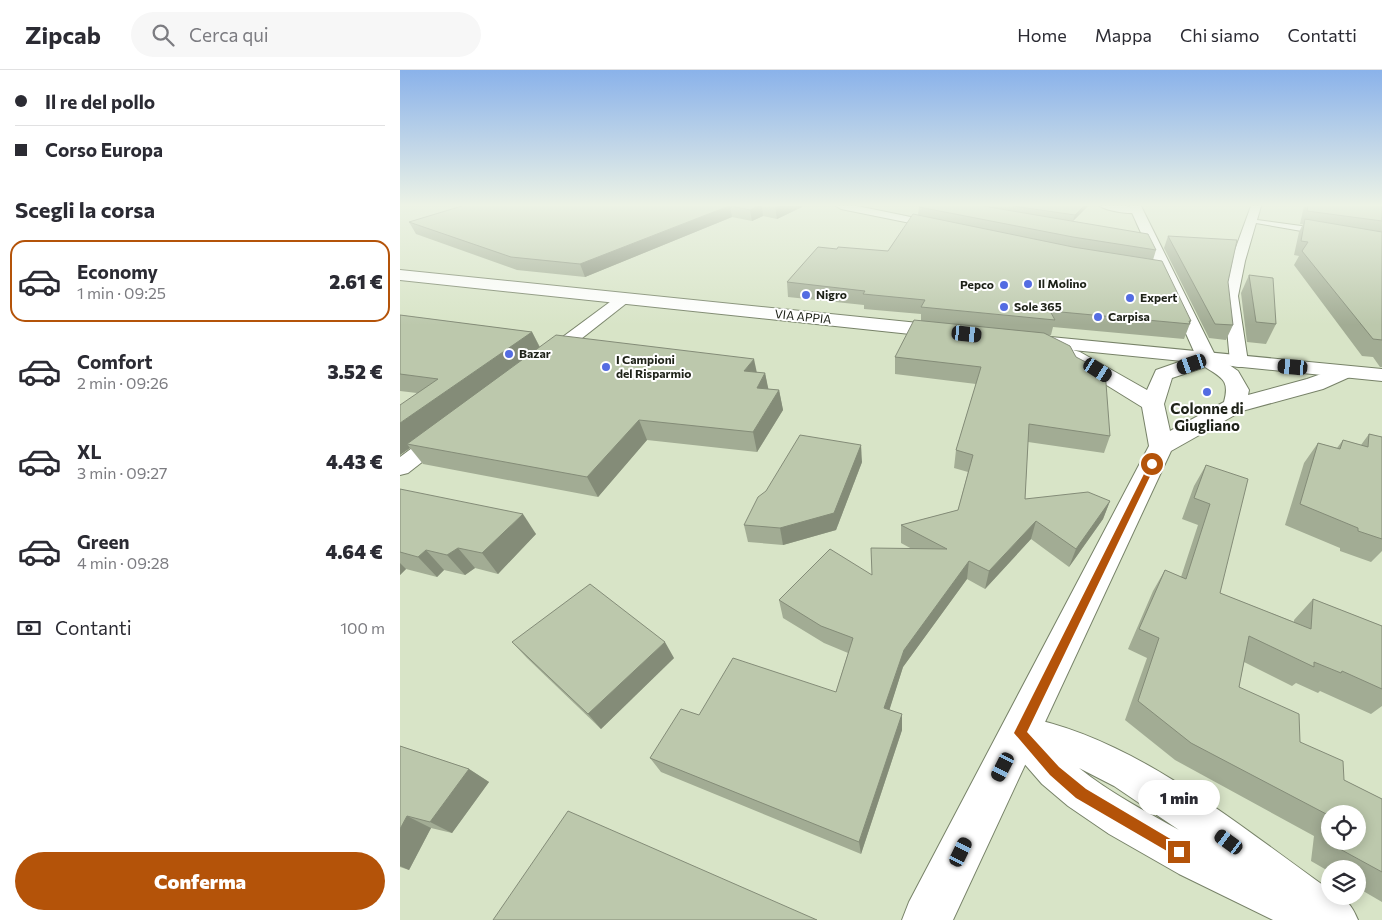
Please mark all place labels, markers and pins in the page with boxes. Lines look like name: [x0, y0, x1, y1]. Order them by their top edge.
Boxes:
place label: Il Molino: [1038, 276, 1087, 290]
place label: Pepco: [960, 277, 994, 291]
marker: Il Molino: [1022, 278, 1034, 290]
marker: Pepco: [998, 279, 1010, 291]
place label: Nigro: [816, 287, 847, 301]
marker: Nigro: [800, 289, 812, 301]
place label: Expert: [1140, 290, 1177, 304]
marker: Expert: [1124, 292, 1136, 304]
place label: Sole 365: [1014, 299, 1062, 313]
marker: Sole 365: [998, 301, 1010, 313]
place label: Carpisa: [1108, 309, 1150, 323]
marker: Carpisa: [1092, 311, 1104, 323]
place label: Bazar: [519, 346, 551, 360]
marker: Bazar: [503, 348, 515, 360]
place label: I Campioni del Risparmio: [616, 352, 692, 380]
marker: I Campioni del Risparmio: [600, 361, 612, 373]
marker: Colonne di Giugliano: [1201, 386, 1213, 398]
place label: Colonne di Giugliano: [1170, 399, 1244, 434]

